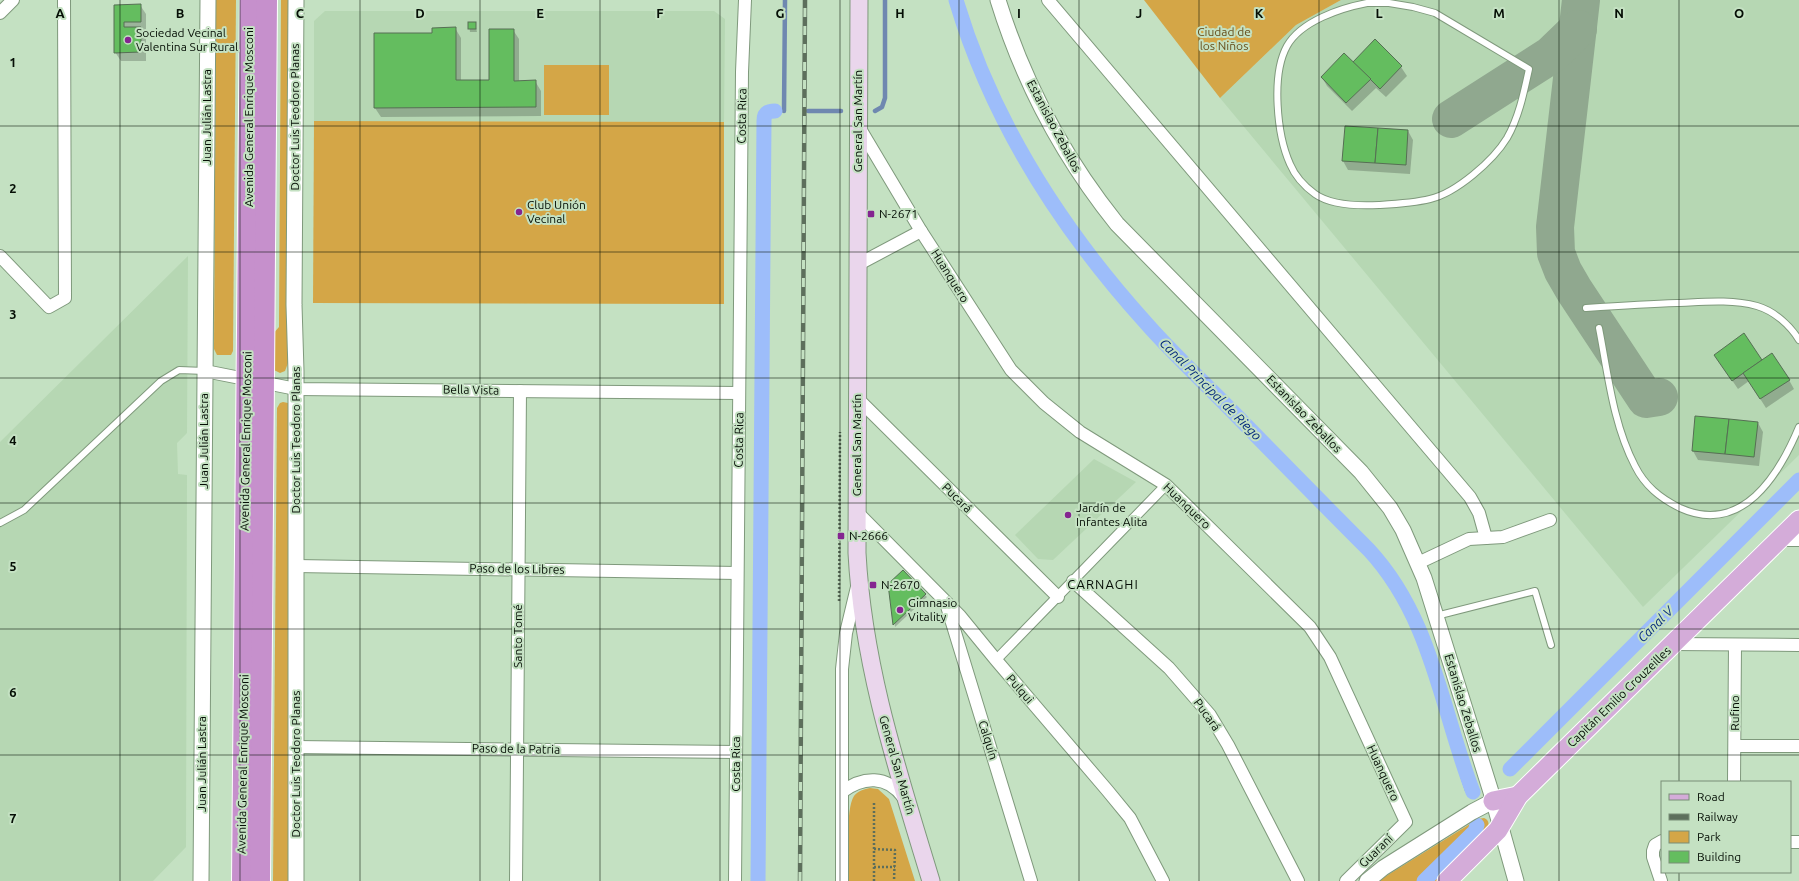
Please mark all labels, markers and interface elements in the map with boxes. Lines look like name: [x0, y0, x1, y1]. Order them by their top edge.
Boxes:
text: A: [55, 6, 65, 20]
text: B: [176, 6, 185, 20]
text: C: [296, 6, 305, 20]
text: D: [415, 6, 425, 20]
text: E: [536, 6, 544, 20]
text: F: [656, 6, 664, 20]
text: G: [776, 6, 785, 20]
text: H: [895, 6, 905, 20]
text: I: [1017, 6, 1021, 20]
text: J: [1136, 6, 1142, 20]
text: K: [1255, 6, 1264, 20]
text: L: [1375, 6, 1383, 20]
text: M: [1493, 6, 1505, 20]
text: N: [1614, 6, 1624, 20]
text: O: [1734, 6, 1744, 20]
park label: Ciudad de los Niños: [1197, 25, 1251, 52]
place label: Sociedad Vecinal Valentina Sur Rural: [136, 26, 238, 53]
street label: Avenida General Enrique Mosconi: [242, 27, 255, 207]
marker: Sociedad Vecinal Valentina Sur Rural: [123, 35, 133, 45]
street label: Doctor Luis Teodoro Planas: [288, 44, 301, 190]
text: 1: [9, 55, 17, 69]
street label: Juan Julián Lastra: [200, 69, 213, 165]
street label: General San Martín: [851, 70, 864, 172]
street label: Estanislao Zeballos: [1025, 78, 1084, 174]
street label: Costa Rica: [735, 88, 748, 144]
text: 2: [9, 181, 17, 195]
place label: Club Unión Vecinal: [527, 198, 586, 225]
marker: Club Unión Vecinal: [514, 207, 524, 217]
place label: N-2671: [879, 207, 918, 220]
marker: N-2671: [866, 209, 876, 219]
street label: Huanquero: [929, 247, 972, 305]
text: 3: [9, 307, 17, 321]
water label: Canal Principal de Riego: [1157, 335, 1265, 443]
street label: Avenida General Enrique Mosconi: [237, 351, 254, 531]
street label: Doctor Luis Teodoro Planas: [289, 367, 302, 513]
street label: Estanislao Zeballos: [1264, 372, 1344, 455]
street label: Bella Vista: [443, 383, 499, 396]
street label: Juan Julián Lastra: [197, 393, 210, 489]
street label: General San Martín: [850, 394, 863, 496]
street label: Costa Rica: [732, 412, 745, 468]
text: 4: [9, 433, 17, 447]
street label: Pucará: [940, 480, 975, 515]
street label: Huanquero: [1161, 480, 1214, 531]
place label: Jardín de Infantes Alita: [1076, 501, 1148, 528]
marker: Jardín de Infantes Alita: [1063, 510, 1073, 520]
place label: N-2666: [849, 529, 888, 542]
marker: N-2666: [836, 531, 846, 541]
text: 5: [9, 559, 17, 573]
street label: Paso de los Libres: [469, 561, 565, 576]
district label: CARNAGHI: [1067, 577, 1139, 591]
place label: N-2670: [881, 578, 920, 591]
marker: N-2670: [868, 580, 878, 590]
place label: Gimnasio Vitality: [908, 596, 957, 623]
water label: Canal V: [1635, 602, 1677, 644]
street label: Santo Tomé: [511, 604, 524, 668]
marker: Gimnasio Vitality: [895, 605, 905, 615]
street label: Capitán Emilio Crouzeilles: [1564, 644, 1673, 749]
street label: Estanislao Zeballos: [1442, 652, 1485, 754]
street label: Pulqui: [1004, 672, 1036, 706]
street label: Avenida General Enrique Mosconi: [234, 674, 251, 854]
text: 6: [9, 685, 17, 699]
street label: Doctor Luis Teodoro Planas: [289, 691, 302, 837]
street label: Rufino: [1728, 695, 1741, 731]
street label: Pucará: [1191, 696, 1223, 733]
street label: General San Martín: [877, 714, 918, 816]
street label: Juan Julián Lastra: [195, 716, 208, 812]
street label: Calquín: [976, 719, 1001, 761]
street label: Costa Rica: [729, 736, 742, 792]
street label: Paso de la Patria: [472, 741, 560, 756]
street label: Huanquero: [1365, 743, 1402, 803]
legend: [1661, 781, 1791, 873]
text: Road: [1697, 790, 1725, 803]
text: Railway: [1697, 810, 1738, 823]
text: 7: [9, 811, 17, 825]
text: Park: [1697, 830, 1721, 843]
street label: Guaraní: [1356, 831, 1396, 870]
text: Building: [1697, 850, 1741, 863]

